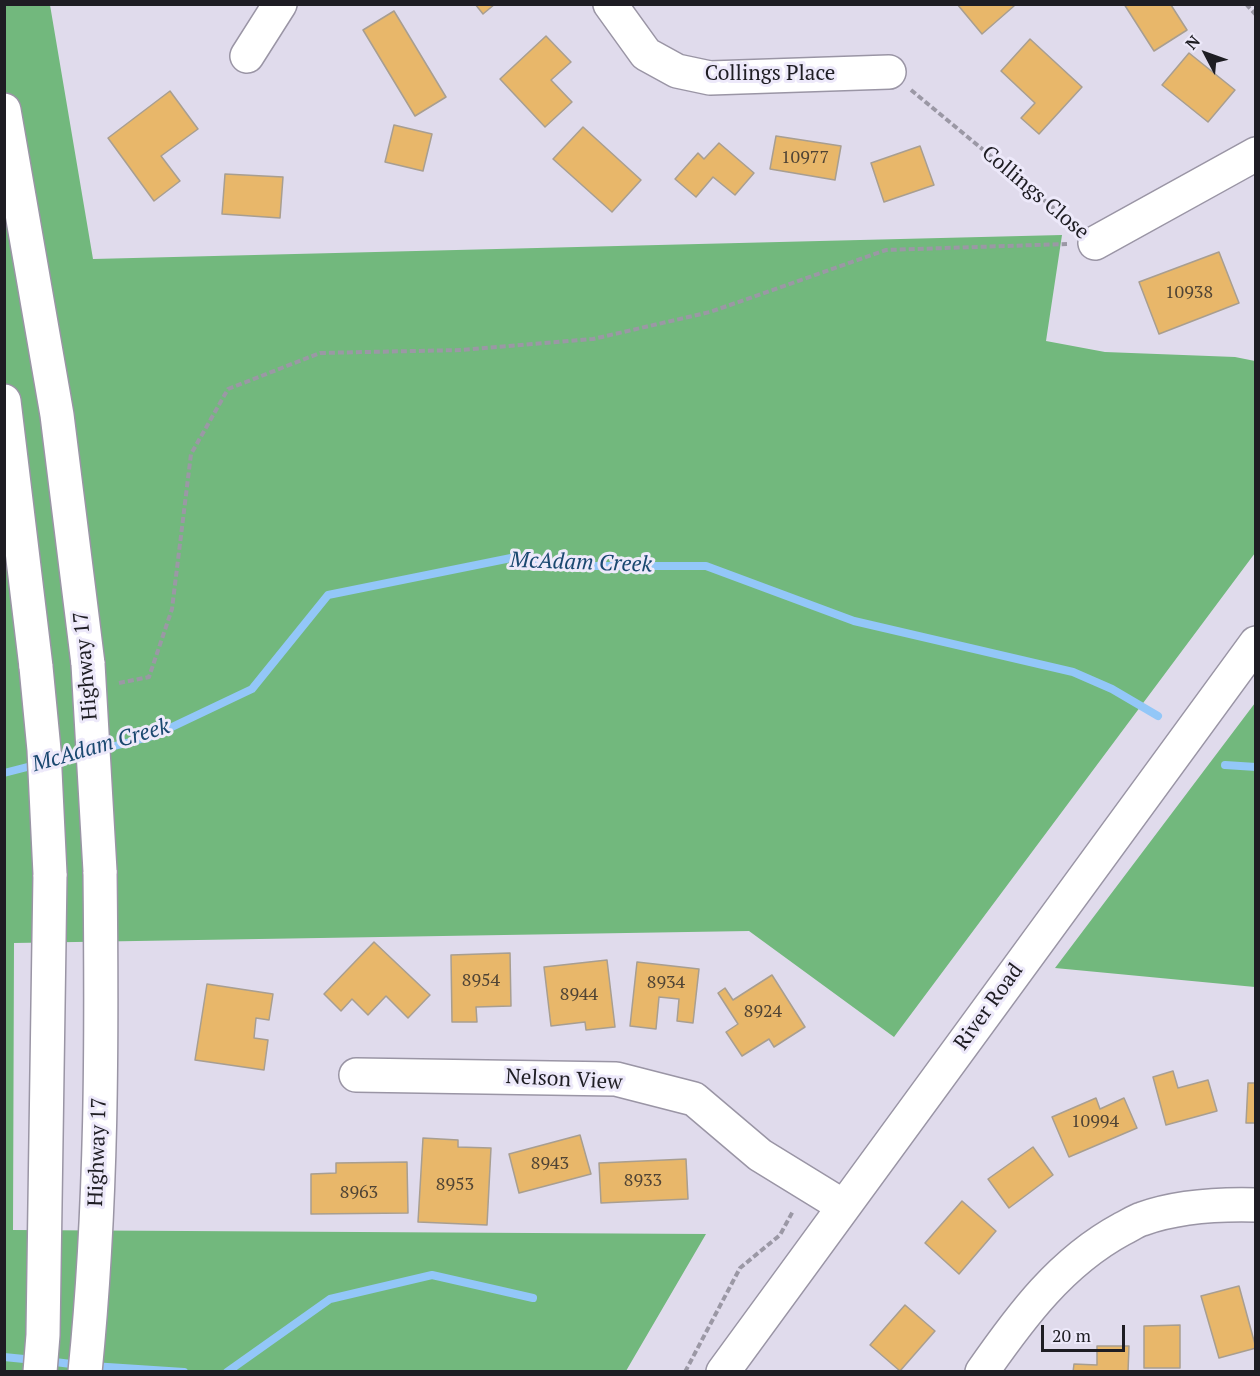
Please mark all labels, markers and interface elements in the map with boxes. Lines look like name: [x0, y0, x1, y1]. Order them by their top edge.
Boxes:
north arrow: [1176, 24, 1236, 84]
text: N: [1180, 30, 1205, 54]
street label: Collings Place: [705, 61, 835, 87]
street label: Collings Close: [976, 141, 1094, 245]
house number: 10977: [781, 147, 829, 169]
house number: 10938: [1165, 282, 1213, 304]
water label: McAdam Creek: [510, 547, 652, 579]
street label: Highway 17: [69, 611, 103, 721]
water label: McAdam Creek: [29, 714, 173, 778]
street label: River Road: [949, 959, 1029, 1055]
house number: 8954: [462, 970, 500, 992]
house number: 8934: [647, 972, 685, 994]
house number: 8944: [560, 984, 598, 1006]
house number: 8924: [744, 1001, 782, 1023]
street label: Nelson View: [505, 1064, 623, 1096]
street label: Highway 17: [84, 1097, 112, 1207]
house number: 10994: [1071, 1111, 1119, 1133]
house number: 8943: [531, 1153, 569, 1175]
house number: 8933: [624, 1170, 662, 1192]
house number: 8953: [436, 1174, 474, 1196]
house number: 8963: [340, 1182, 378, 1204]
scale bar: [1044, 1313, 1128, 1351]
text: 20 m: [1052, 1323, 1091, 1347]

